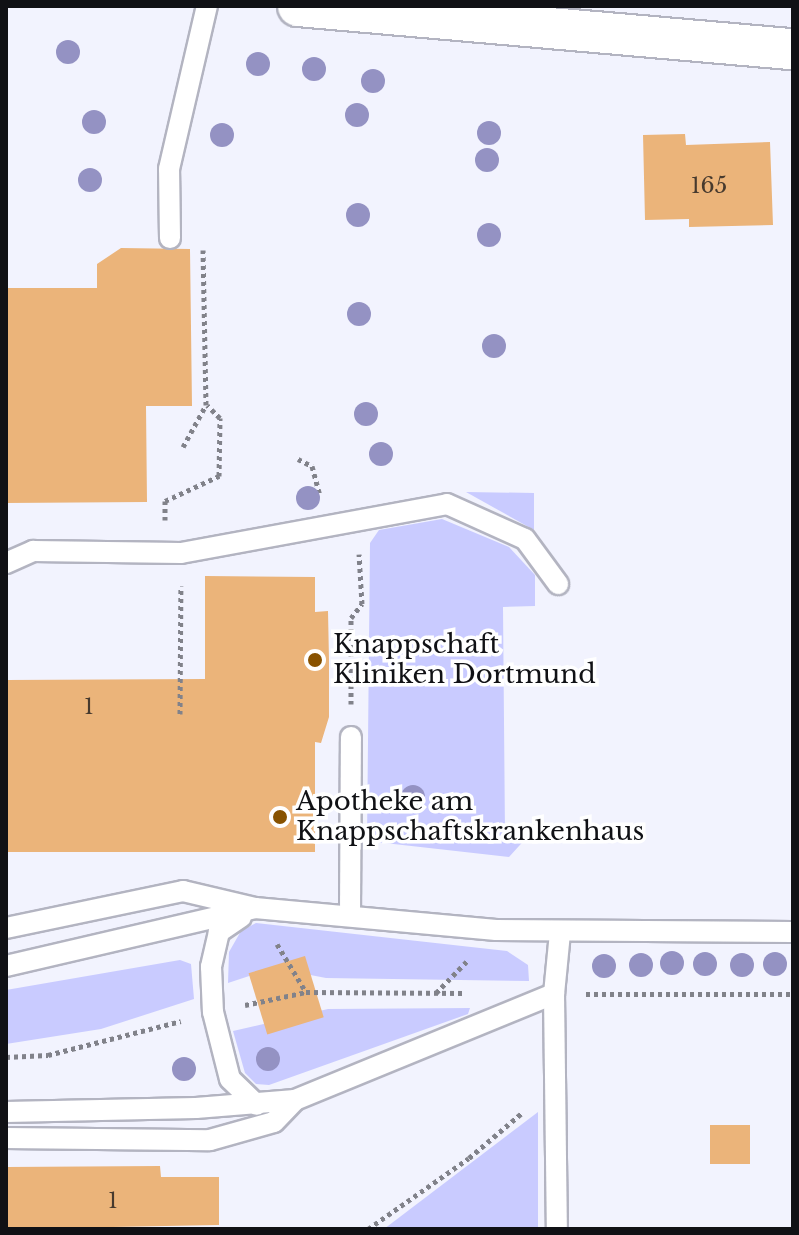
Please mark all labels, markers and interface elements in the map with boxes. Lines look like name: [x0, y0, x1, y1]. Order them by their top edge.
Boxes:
house number: 165: [691, 173, 727, 199]
place label: Knappschaft Kliniken Dortmund: [333, 629, 596, 690]
marker: Knappschaft Kliniken Dortmund: [304, 649, 326, 671]
house number: 1: [84, 694, 94, 720]
place label: Apotheke am Knappschaftskrankenhaus: [296, 786, 644, 848]
marker: Apotheke am Knappschaftskrankenhaus: [271, 808, 289, 826]
house number: 1: [108, 1188, 118, 1214]

